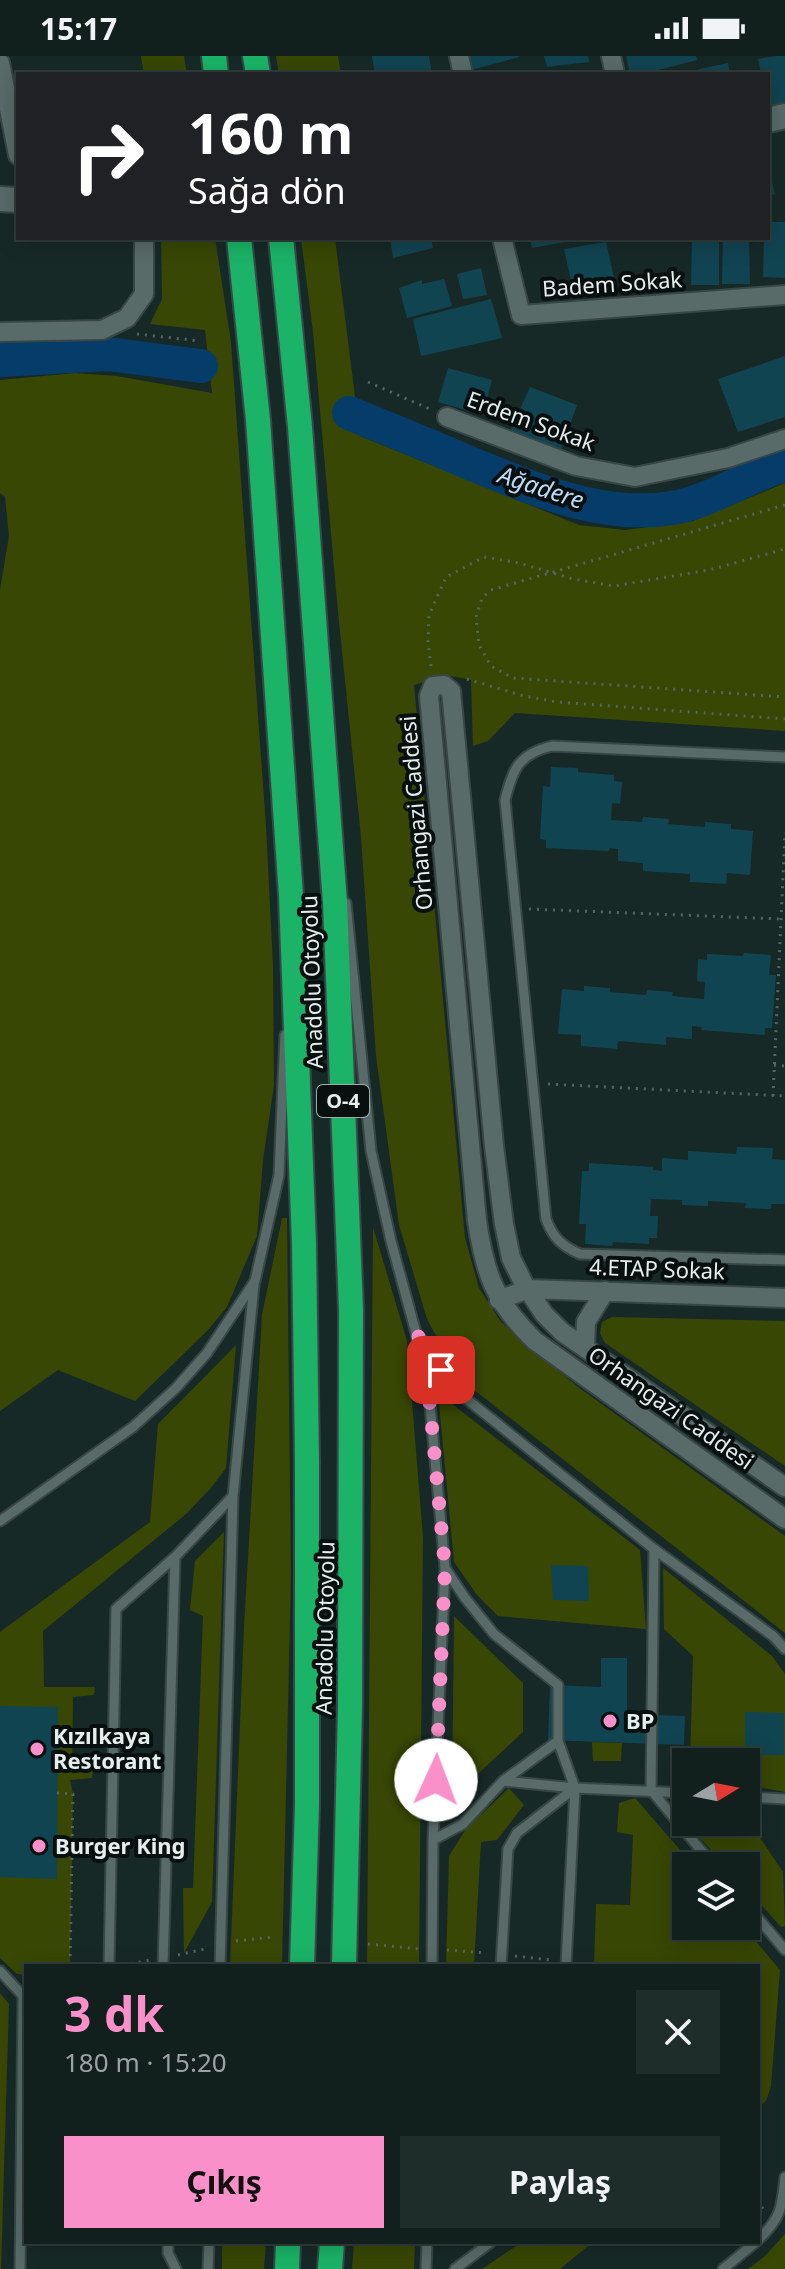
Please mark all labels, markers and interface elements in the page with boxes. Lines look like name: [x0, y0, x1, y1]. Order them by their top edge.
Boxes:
text: 15:17: [40, 8, 117, 49]
text: 160 m: [188, 94, 353, 170]
icon: right: [56, 104, 160, 208]
text: Sağa dön: [188, 166, 346, 215]
street label: Badem Sokak: [541, 263, 683, 303]
street label: Erdem Sokak: [463, 383, 600, 457]
water label: Ağadere: [493, 457, 588, 516]
street label: Orhangazi Caddesi: [392, 714, 438, 912]
street label: Anadolu Otoyolu: [293, 895, 329, 1069]
road number: O-4: [317, 1085, 369, 1117]
street label: 4.ETAP Sokak: [589, 1251, 726, 1285]
pin: [407, 1336, 475, 1404]
street label: Orhangazi Caddesi: [583, 1339, 760, 1475]
icon: arrive: [419, 1348, 463, 1392]
street label: Anadolu Otoyolu: [307, 1541, 341, 1715]
place label: BP: [626, 1705, 654, 1735]
marker: BP: [601, 1712, 619, 1730]
place label: Kızılkaya Restorant: [53, 1720, 161, 1775]
position arrow: [394, 1738, 478, 1822]
marker: Kızılkaya Restorant: [28, 1740, 46, 1758]
north arrow: [672, 1748, 760, 1836]
map controls: [672, 1748, 760, 1940]
place label: Burger King: [55, 1830, 186, 1860]
marker: Burger King: [30, 1837, 48, 1855]
button: layers: [672, 1852, 760, 1940]
text: 3 dk: [64, 1981, 164, 2046]
button: close: [636, 1990, 720, 2074]
text: 180 m · 15:20: [64, 2044, 227, 2080]
button: Çıkış: [64, 2136, 384, 2228]
button: Paylaş: [400, 2136, 720, 2228]

